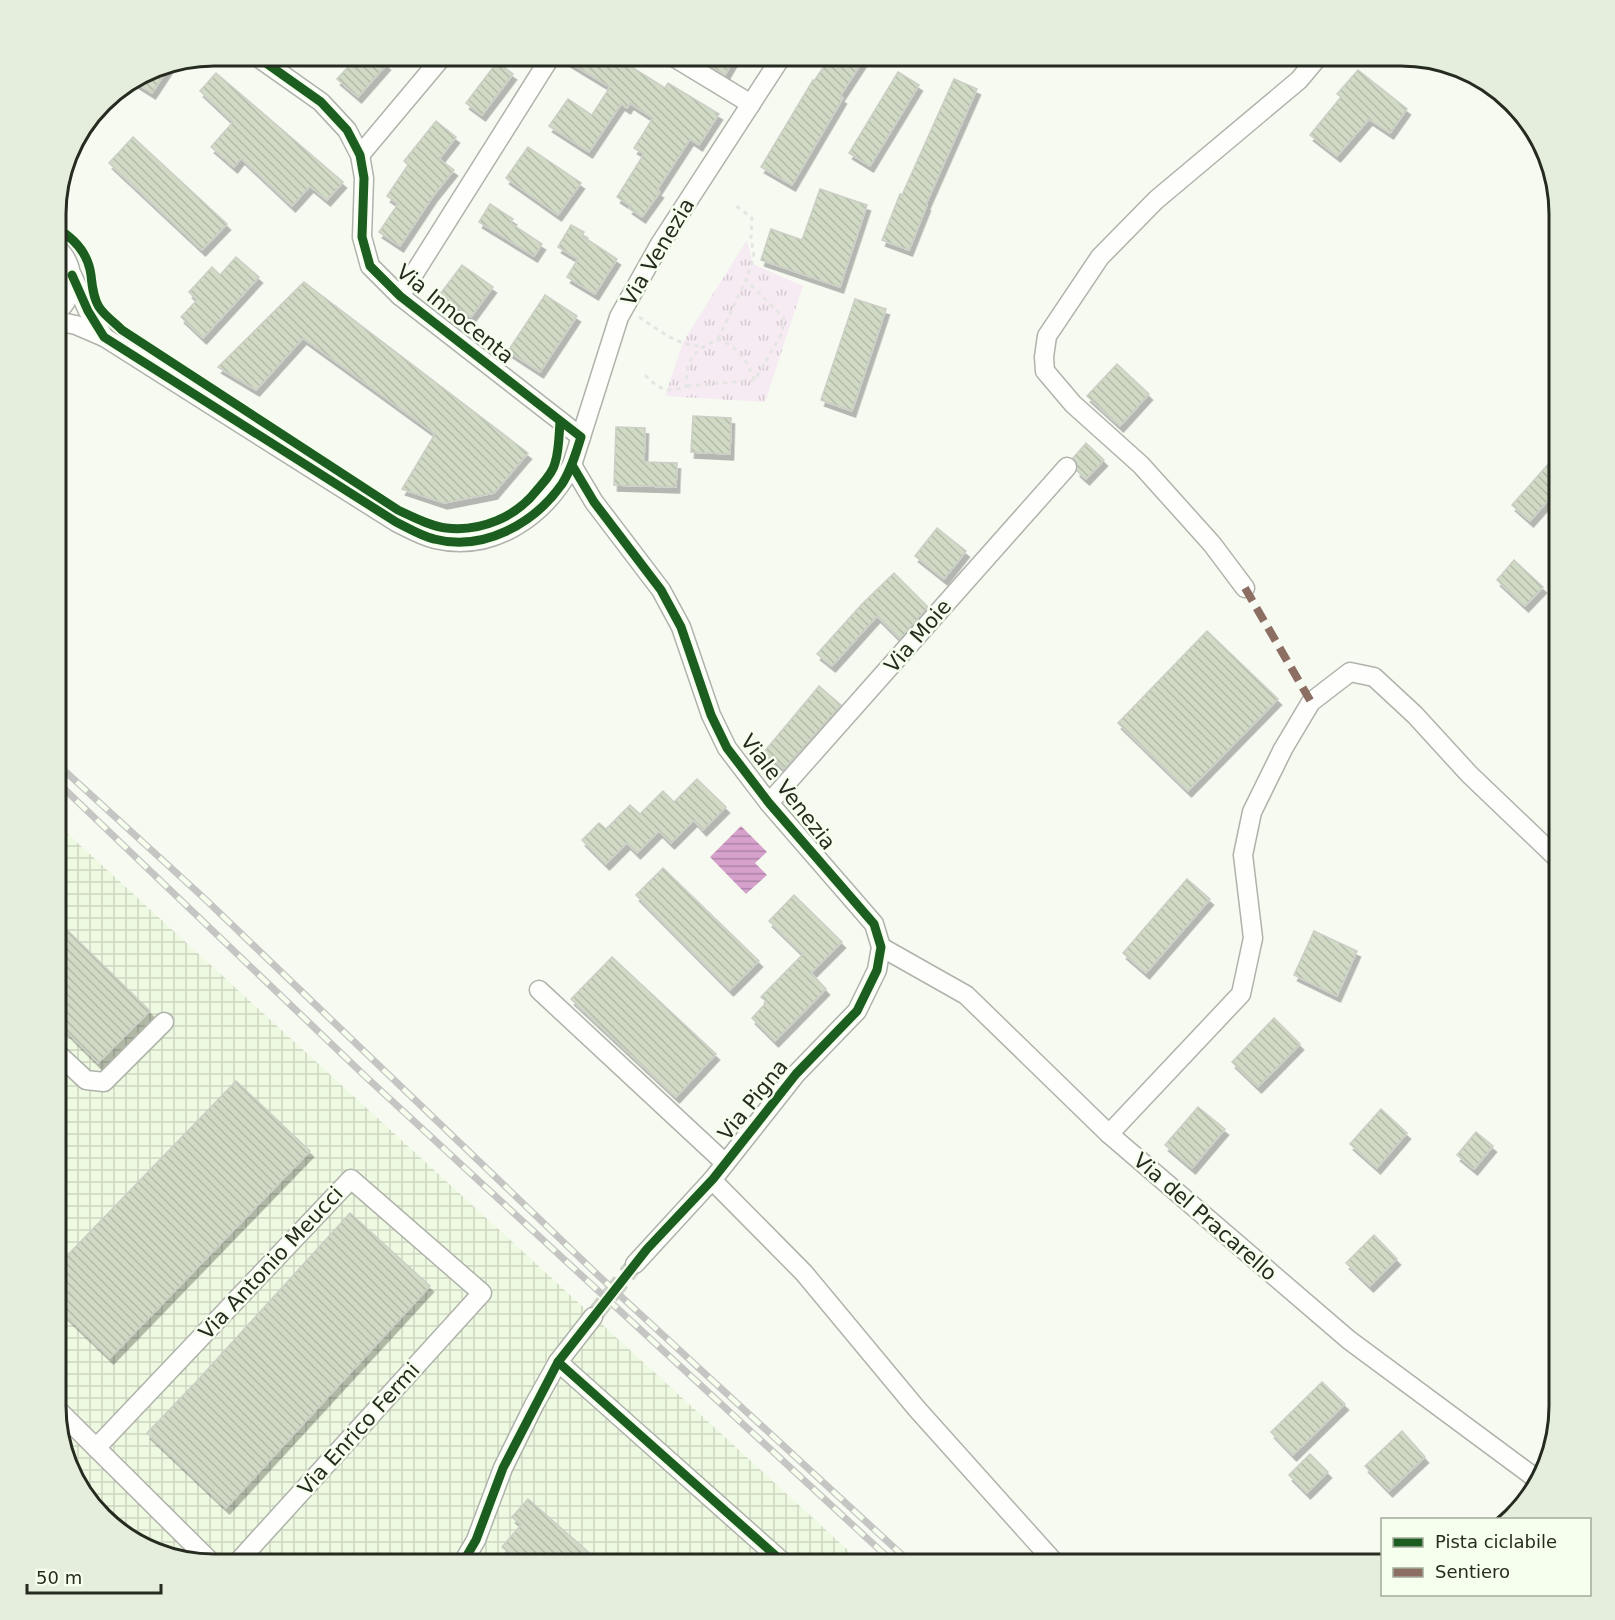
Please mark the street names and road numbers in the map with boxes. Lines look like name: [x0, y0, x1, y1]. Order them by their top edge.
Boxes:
street label: Via Venezia: [617, 194, 699, 310]
street label: Via Innocenta: [392, 259, 518, 369]
street label: Via Moie: [880, 595, 956, 677]
street label: Viale Venezia: [736, 730, 840, 854]
street label: Via Pigna: [713, 1055, 793, 1145]
street label: Via del Pracarello: [1128, 1148, 1282, 1286]
street label: Via Antonio Meucci: [194, 1182, 348, 1344]
street label: Via Enrico Fermi: [293, 1358, 425, 1500]

